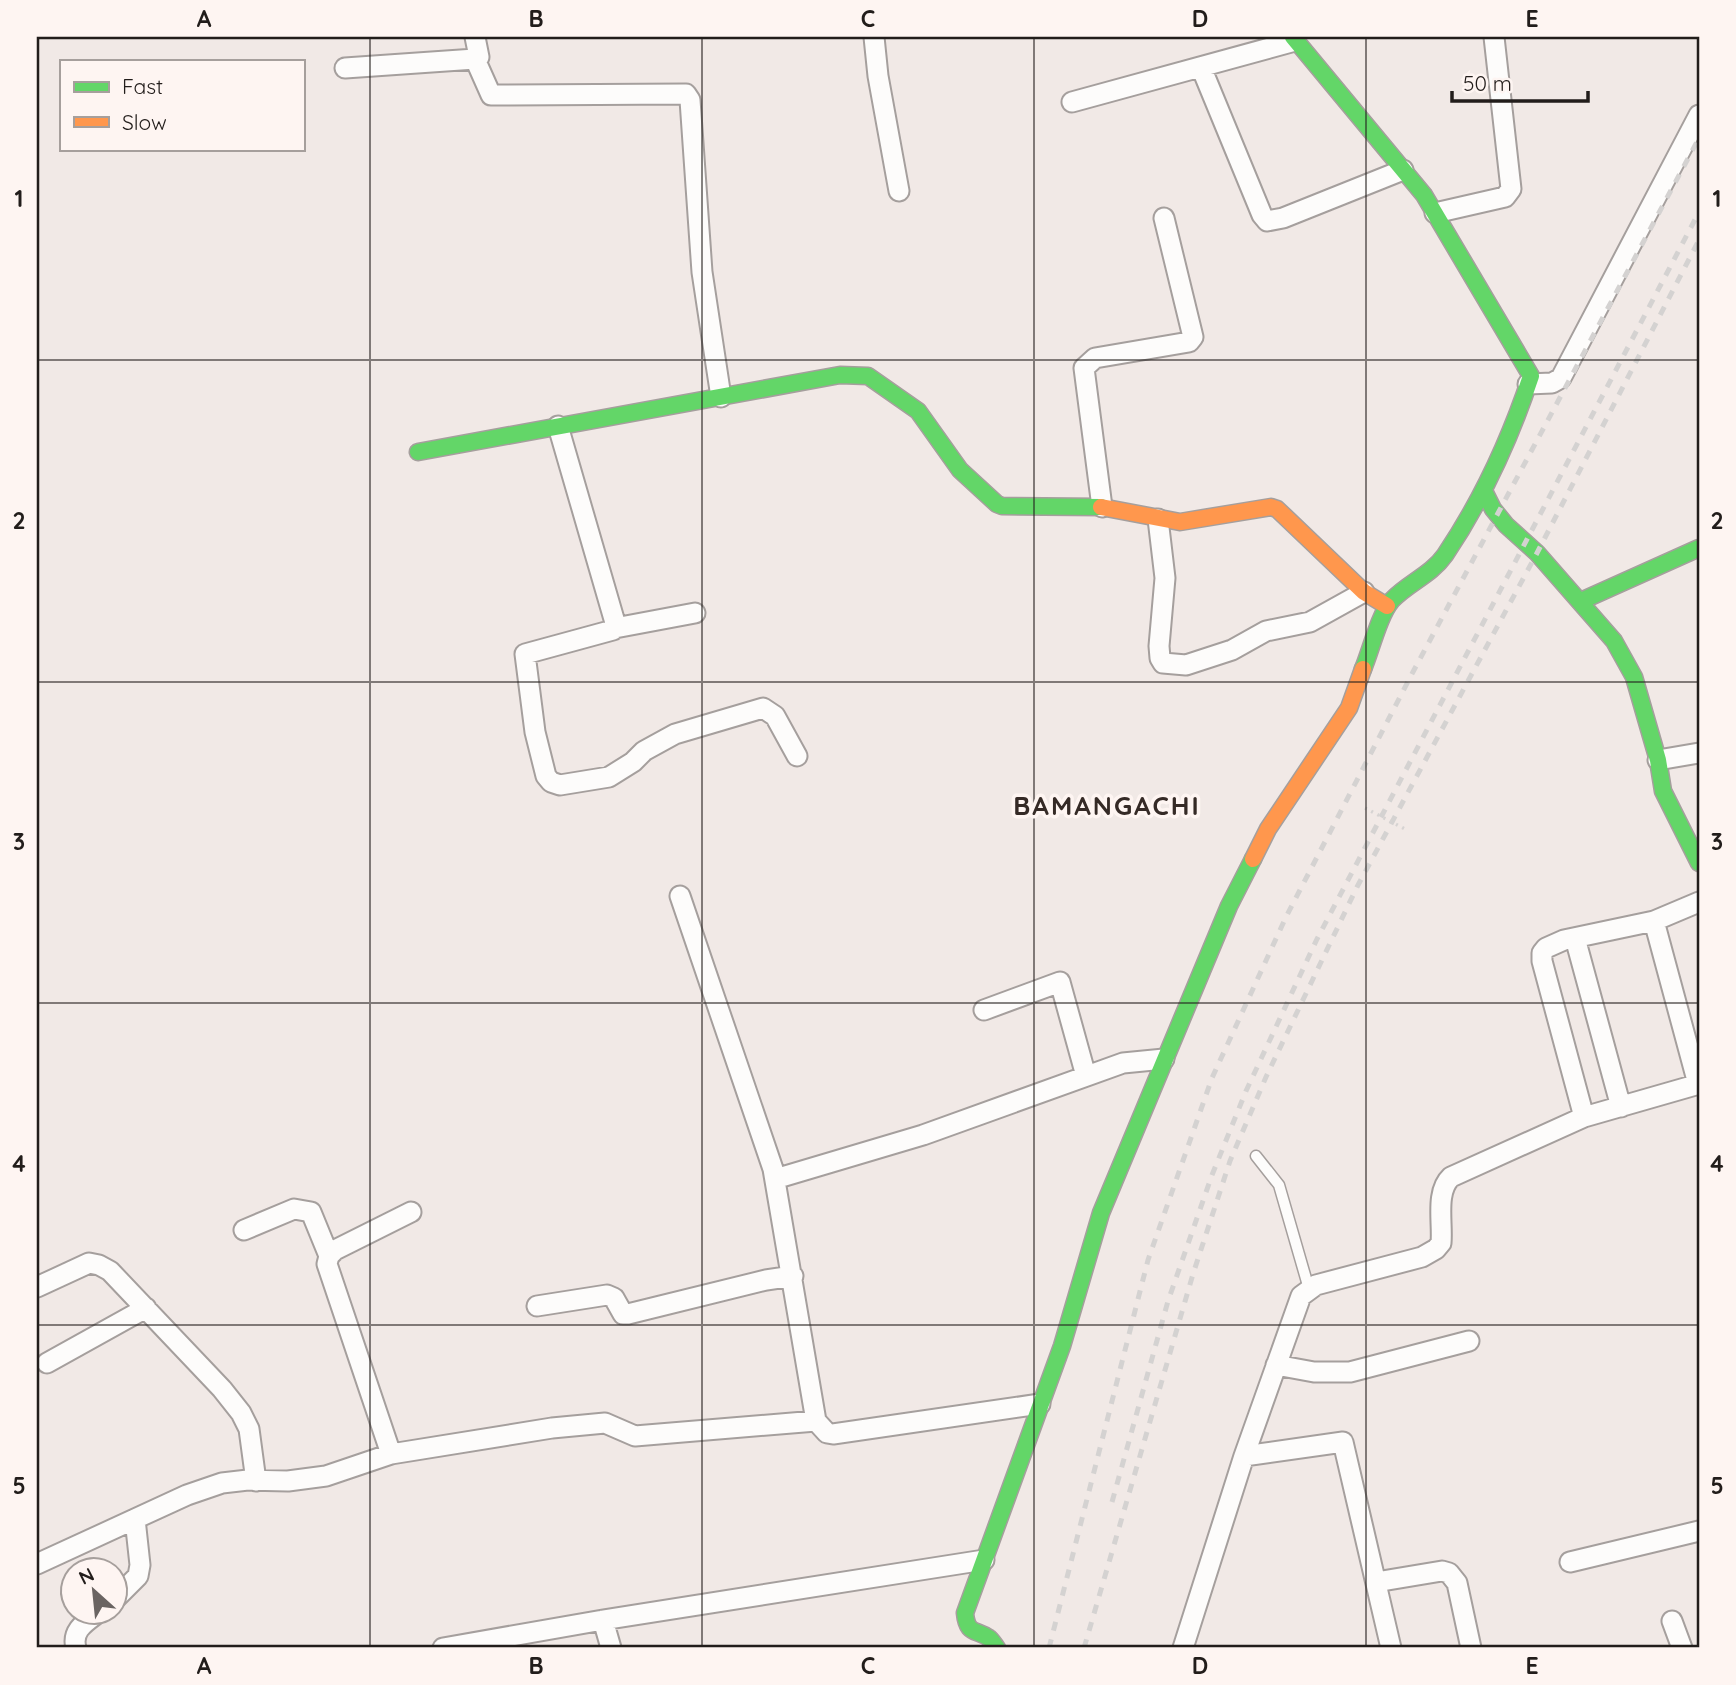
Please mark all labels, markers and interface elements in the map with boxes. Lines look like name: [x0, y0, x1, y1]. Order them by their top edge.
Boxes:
text: A: [197, 4, 212, 33]
text: B: [528, 4, 544, 33]
text: C: [861, 4, 875, 33]
text: D: [1192, 4, 1208, 33]
text: E: [1525, 4, 1539, 33]
legend: [60, 60, 304, 150]
scale bar: [1452, 60, 1589, 104]
text: 50 m: [1463, 70, 1512, 96]
text: Fast: [122, 73, 163, 99]
text: Slow: [122, 109, 167, 135]
text: 1: [15, 184, 23, 213]
text: 1: [1713, 184, 1721, 213]
text: 2: [12, 506, 26, 535]
text: 2: [1710, 506, 1724, 535]
district label: BAMANGACHI: [1013, 789, 1201, 822]
text: 3: [13, 827, 25, 856]
text: 3: [1711, 827, 1723, 856]
text: 4: [12, 1149, 26, 1178]
text: 4: [1710, 1149, 1724, 1178]
text: 5: [12, 1471, 26, 1500]
text: 5: [1710, 1471, 1724, 1500]
north arrow: [60, 1556, 130, 1626]
text: N: [75, 1562, 98, 1590]
text: A: [197, 1651, 212, 1680]
text: B: [528, 1651, 544, 1680]
text: C: [861, 1651, 875, 1680]
text: D: [1192, 1651, 1208, 1680]
text: E: [1525, 1651, 1539, 1680]

